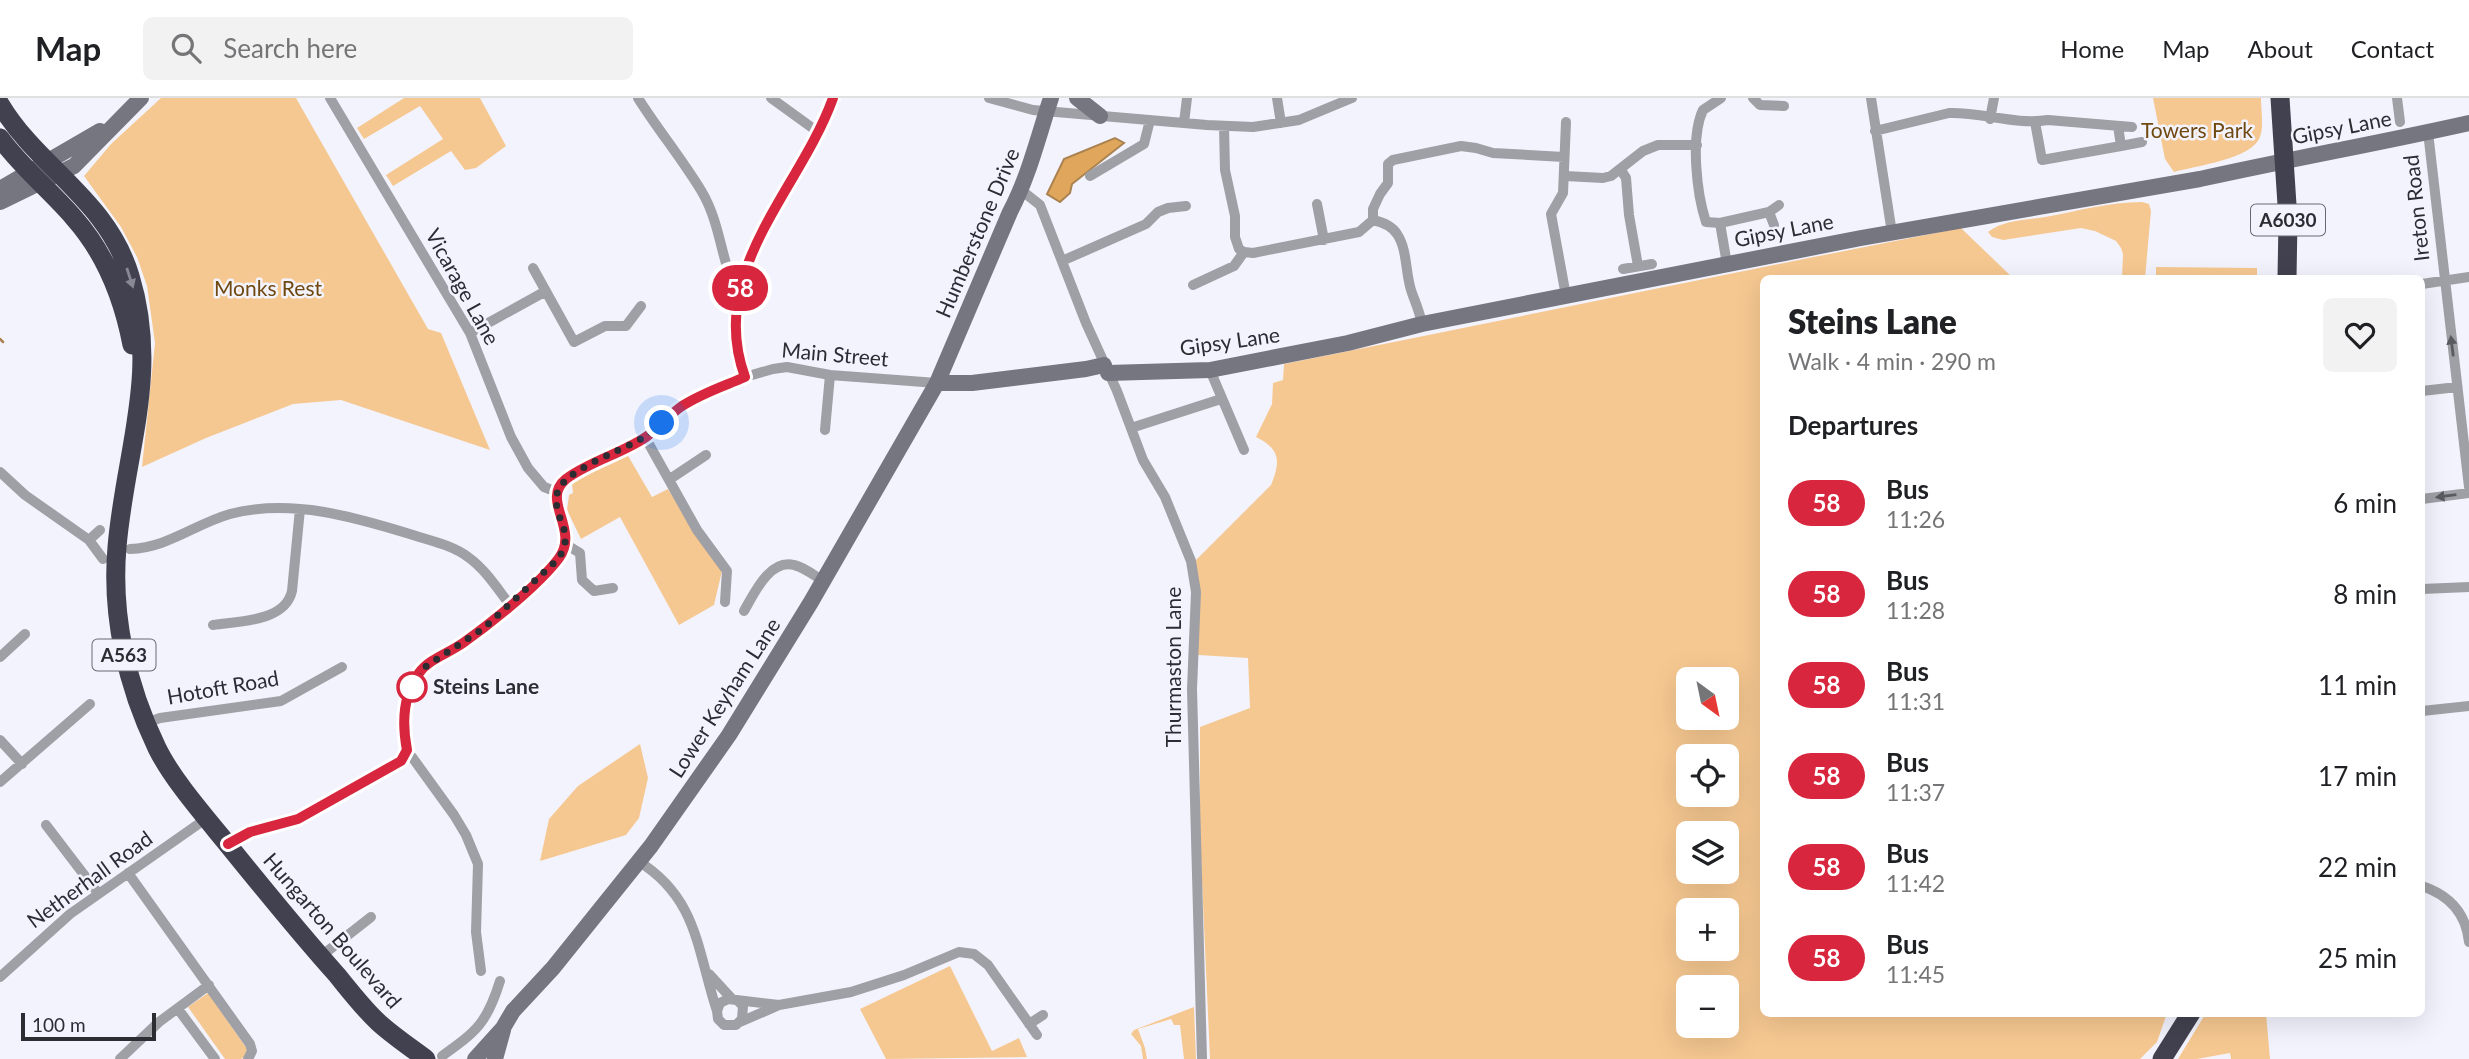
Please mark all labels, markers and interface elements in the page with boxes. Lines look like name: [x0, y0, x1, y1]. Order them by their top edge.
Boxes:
search box: [143, 17, 633, 80]
text: Map: [35, 28, 101, 68]
icon: search: [167, 29, 205, 67]
text: Search here: [223, 32, 357, 64]
text: Home: [2060, 34, 2124, 63]
text: Map: [2162, 34, 2210, 63]
text: About: [2248, 34, 2313, 63]
text: Contact: [2351, 34, 2434, 63]
street label: Gipsy Lane: [2290, 105, 2394, 148]
park label: Towers Park: [2141, 117, 2253, 142]
street label: Humberstone Drive: [930, 144, 1024, 321]
street label: Ireton Road: [2397, 154, 2434, 263]
road number: A6030: [2251, 204, 2325, 236]
street label: Gipsy Lane: [1732, 208, 1836, 251]
street label: Vicarage Lane: [421, 224, 505, 349]
line badge: 58: [708, 265, 772, 311]
one-way arrow: [125, 268, 136, 289]
text: 58: [726, 273, 754, 302]
park label: Monks Rest: [214, 275, 323, 300]
button: heart: [2323, 298, 2397, 372]
text: Steins Lane: [1788, 301, 1957, 341]
street label: Gipsy Lane: [1178, 321, 1281, 360]
one-way arrow: [2447, 335, 2458, 357]
street label: Main Street: [781, 336, 890, 371]
text: Walk · 4 min · 290 m: [1788, 347, 1996, 375]
your location: [644, 405, 679, 440]
text: Departures: [1788, 409, 1918, 441]
text: Bus: [1886, 473, 1929, 505]
text: 6 min: [2333, 487, 2397, 519]
text: 58: [1813, 488, 1840, 517]
one-way arrow: [2434, 491, 2456, 502]
text: 11:26: [1886, 505, 1945, 533]
text: Bus: [1886, 564, 1929, 596]
text: 8 min: [2333, 578, 2397, 610]
text: 58: [1813, 579, 1840, 608]
street label: Thurmaston Lane: [1160, 587, 1185, 747]
text: 11:28: [1886, 596, 1945, 624]
street label: Lower Keyham Lane: [663, 613, 785, 782]
road number: A563: [92, 640, 156, 670]
text: Bus: [1886, 655, 1929, 687]
street label: Hotoft Road: [165, 664, 281, 709]
north arrow: [1676, 667, 1740, 730]
map controls: [1676, 667, 1739, 1038]
text: 11 min: [2318, 669, 2397, 701]
text: 58: [1813, 670, 1840, 699]
marker: Steins Lane: [397, 672, 427, 702]
place label: Steins Lane: [433, 673, 539, 698]
text: 11:31: [1886, 687, 1945, 715]
button: locate: [1676, 744, 1739, 807]
text: Bus: [1886, 746, 1929, 778]
text: 17 min: [2318, 760, 2397, 792]
text: 58: [1813, 761, 1840, 790]
text: 11:37: [1886, 778, 1945, 806]
button: layers: [1676, 821, 1739, 884]
street label: Netherhall Road: [22, 825, 157, 933]
text: Bus: [1886, 837, 1929, 869]
street label: Hungarton Boulevard: [259, 847, 407, 1013]
text: 22 min: [2318, 851, 2397, 883]
text: 58: [1813, 852, 1840, 881]
text: 11:42: [1886, 869, 1945, 897]
button: +: [1676, 898, 1739, 961]
text: Bus: [1886, 928, 1929, 960]
text: 25 min: [2318, 942, 2397, 974]
text: 58: [1813, 943, 1840, 972]
text: 11:45: [1886, 960, 1945, 988]
button: −: [1676, 975, 1739, 1038]
scale bar: [21, 1010, 156, 1042]
text: 100 m: [32, 1013, 86, 1036]

